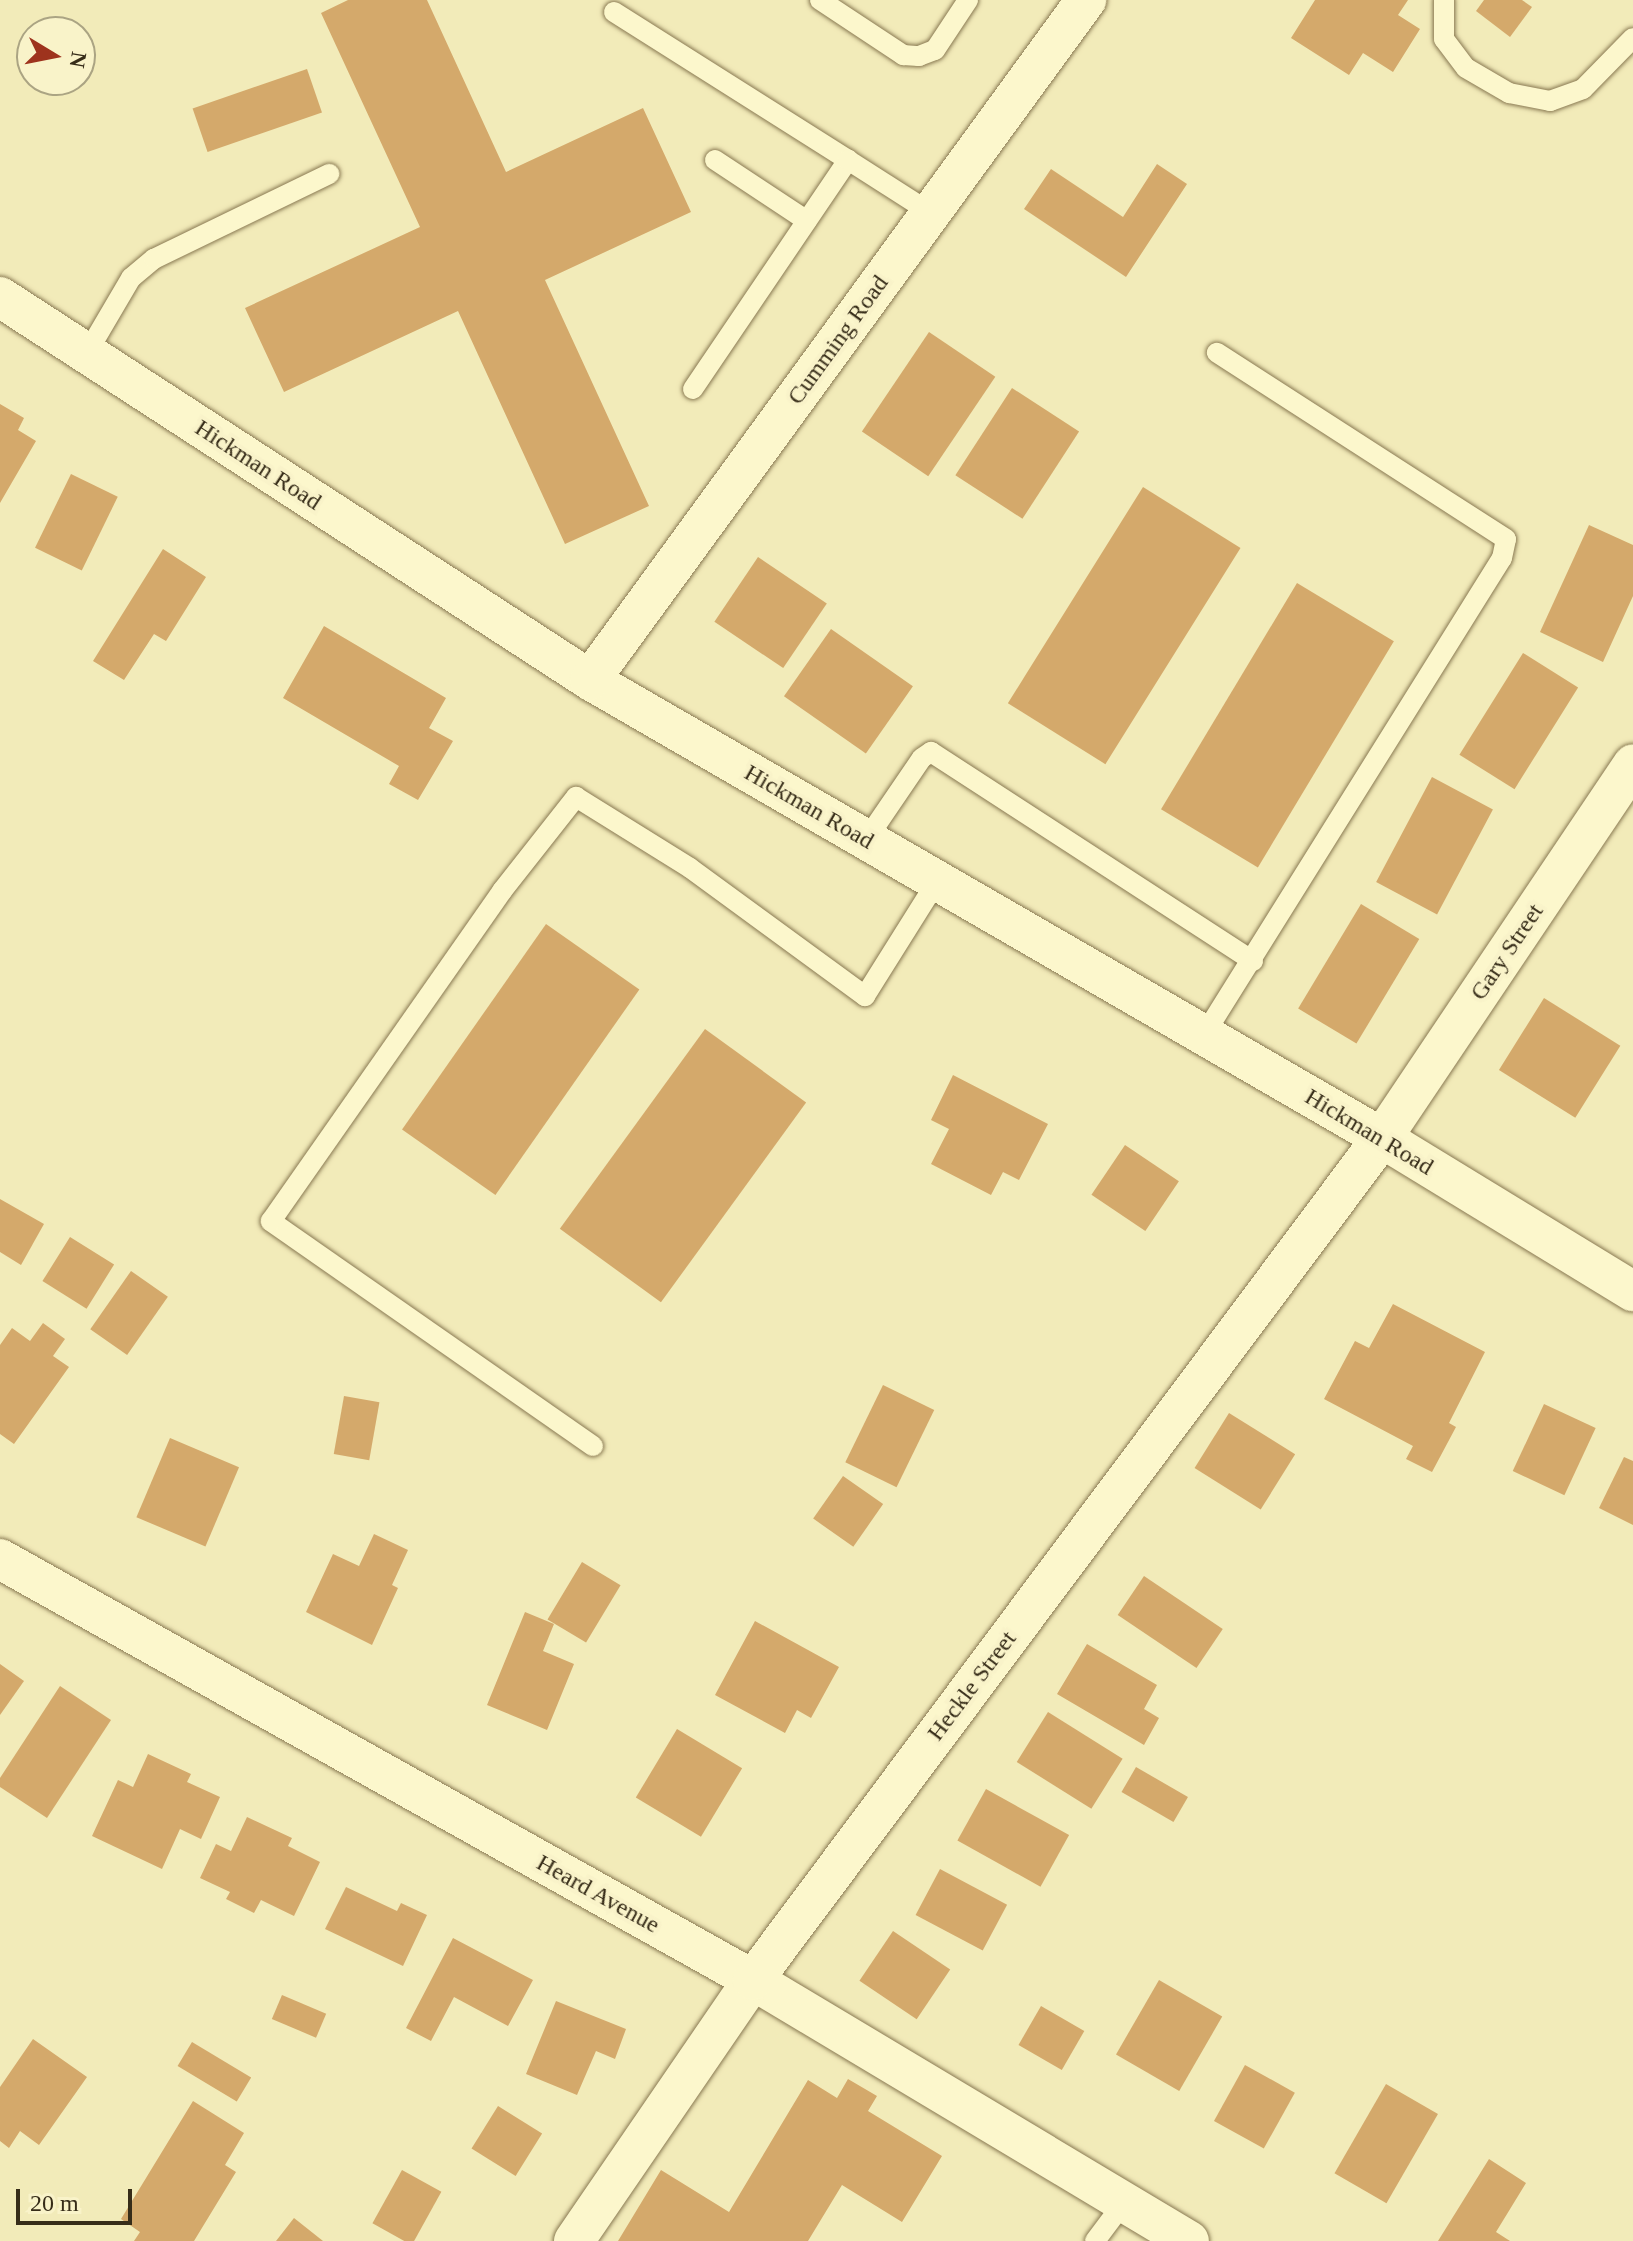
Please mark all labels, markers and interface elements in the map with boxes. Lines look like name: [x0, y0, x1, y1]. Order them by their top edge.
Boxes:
north arrow: [16, 16, 96, 96]
text: N: [64, 50, 92, 70]
street label: Cumming Road: [781, 270, 895, 410]
street label: Hickman Road: [190, 414, 326, 516]
street label: Hickman Road: [739, 758, 879, 856]
street label: Gary Street: [1464, 898, 1550, 1006]
street label: Hickman Road: [1300, 1082, 1438, 1182]
street label: Heckle Street: [921, 1625, 1023, 1747]
street label: Heard Avenue: [531, 1848, 665, 1940]
scale bar: [20, 2173, 136, 2223]
text: 20 m: [30, 2190, 79, 2216]

